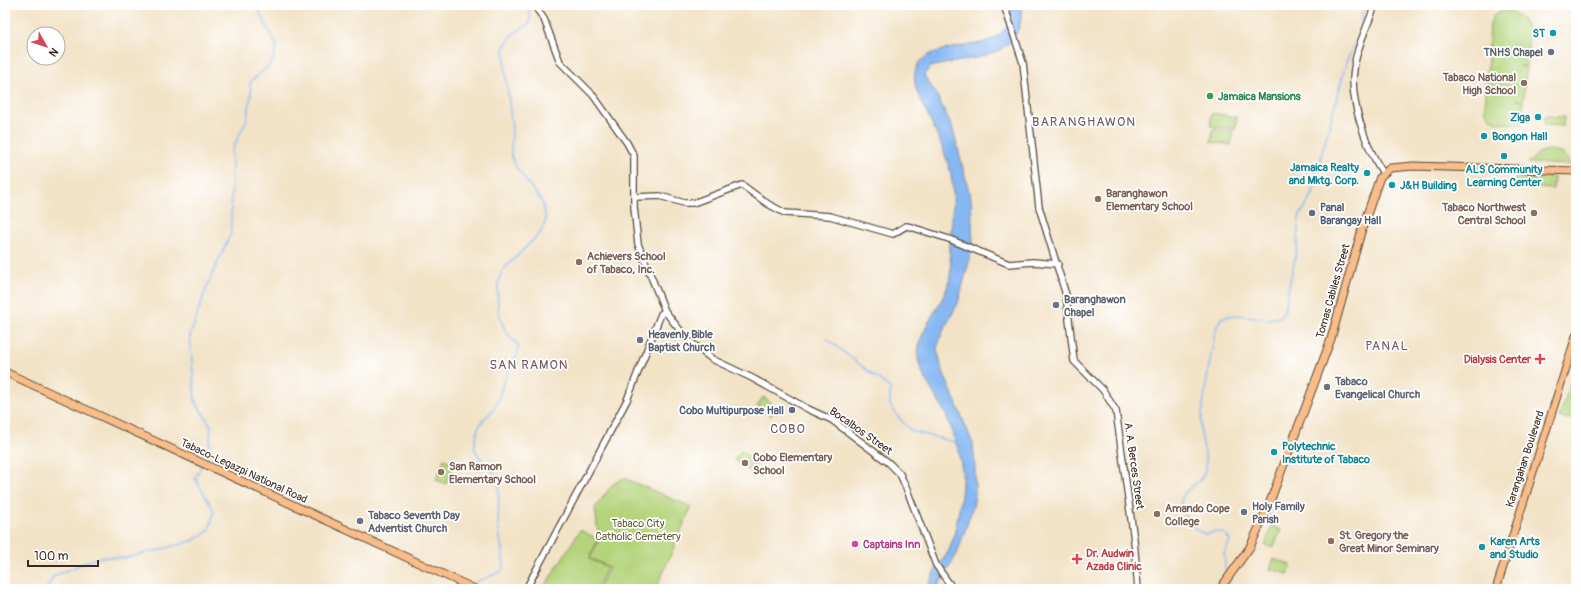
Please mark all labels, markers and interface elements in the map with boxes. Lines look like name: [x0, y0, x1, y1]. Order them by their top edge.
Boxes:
north arrow: [26, 26, 66, 66]
place label: ST: [1532, 27, 1546, 40]
marker: ST: [1548, 28, 1558, 38]
text: N: [46, 45, 61, 59]
place label: TNHS Chapel: [1482, 46, 1543, 59]
marker: TNHS Chapel: [1546, 47, 1556, 57]
place label: Tabaco National High School: [1442, 71, 1516, 97]
marker: Tabaco National High School: [1519, 78, 1529, 88]
place label: Jamaica Mansions: [1218, 90, 1301, 103]
marker: Jamaica Mansions: [1205, 91, 1215, 101]
place label: Ziga: [1510, 111, 1530, 124]
marker: Ziga: [1533, 112, 1543, 122]
district label: BARANGHAWON: [1032, 114, 1136, 130]
place label: Bongon Hall: [1492, 130, 1548, 143]
marker: Bongon Hall: [1479, 131, 1489, 141]
marker: ALS Community Learning Center: [1499, 151, 1509, 161]
place label: Jamaica Realty and Mktg. Corp.: [1289, 161, 1359, 187]
place label: ALS Community Learning Center: [1466, 163, 1543, 189]
marker: Jamaica Realty and Mktg. Corp.: [1362, 168, 1372, 178]
place label: J&H Building: [1400, 179, 1457, 192]
marker: J&H Building: [1387, 180, 1397, 190]
place label: Baranghawon Elementary School: [1106, 187, 1193, 213]
marker: Baranghawon Elementary School: [1093, 194, 1103, 204]
place label: Panal Barangay Hall: [1320, 201, 1382, 227]
place label: Tabaco Northwest Central School: [1441, 201, 1527, 227]
marker: Panal Barangay Hall: [1307, 208, 1317, 218]
marker: Tabaco Northwest Central School: [1529, 208, 1539, 218]
street label: Tomas Cabiles Street: [1313, 242, 1353, 340]
place label: Achievers School of Tabaco, Inc.: [586, 250, 666, 276]
marker: Achievers School of Tabaco, Inc.: [574, 257, 584, 267]
place label: Baranghawon Chapel: [1064, 293, 1126, 319]
marker: Baranghawon Chapel: [1051, 300, 1061, 310]
place label: Heavenly Bible Baptist Church: [648, 328, 715, 354]
marker: Heavenly Bible Baptist Church: [635, 335, 645, 345]
district label: PANAL: [1365, 338, 1409, 354]
place label: Dialysis Center: [1464, 353, 1532, 366]
marker: Dialysis Center: [1534, 353, 1546, 365]
district label: SAN RAMON: [490, 357, 569, 373]
place label: Tabaco Evangelical Church: [1334, 375, 1420, 401]
marker: Tabaco Evangelical Church: [1322, 382, 1332, 392]
place label: Cobo Multipurpose Hall: [679, 404, 784, 417]
street label: Bocalbos Street: [827, 404, 895, 458]
marker: Cobo Multipurpose Hall: [787, 405, 797, 415]
street label: Karangahan Boulevard: [1503, 409, 1547, 509]
district label: COBO: [770, 421, 806, 437]
street label: A. A. Berces Street: [1121, 422, 1147, 511]
street label: Tabaco-Legazpi National Road: [179, 436, 309, 506]
place label: Polytechnic Institute of Tabaco: [1282, 440, 1370, 466]
marker: Polytechnic Institute of Tabaco: [1269, 447, 1279, 457]
place label: Cobo Elementary School: [753, 451, 833, 477]
marker: Cobo Elementary School: [740, 458, 750, 468]
place label: San Ramon Elementary School: [449, 460, 536, 486]
marker: San Ramon Elementary School: [436, 467, 446, 477]
place label: Holy Family Parish: [1252, 500, 1305, 526]
place label: Amando Cope College: [1165, 502, 1230, 528]
marker: Holy Family Parish: [1239, 507, 1249, 517]
place label: Tabaco Seventh Day Adventist Church: [367, 509, 460, 535]
marker: Amando Cope College: [1152, 509, 1162, 519]
marker: Tabaco Seventh Day Adventist Church: [355, 516, 365, 526]
park label: Tabaco City Catholic Cemetery: [595, 517, 681, 543]
place label: St. Gregory the Great Minor Seminary: [1339, 529, 1439, 555]
place label: Karen Arts and Studio: [1490, 535, 1540, 561]
marker: St. Gregory the Great Minor Seminary: [1326, 536, 1336, 546]
place label: Captains Inn: [863, 538, 920, 551]
marker: Captains Inn: [850, 539, 860, 549]
scale bar: [28, 542, 98, 568]
marker: Karen Arts and Studio: [1477, 542, 1487, 552]
place label: Dr. Audwin Azada Clinic: [1086, 547, 1142, 573]
text: 100 m: [34, 549, 69, 564]
marker: Dr. Audwin Azada Clinic: [1071, 553, 1083, 565]

